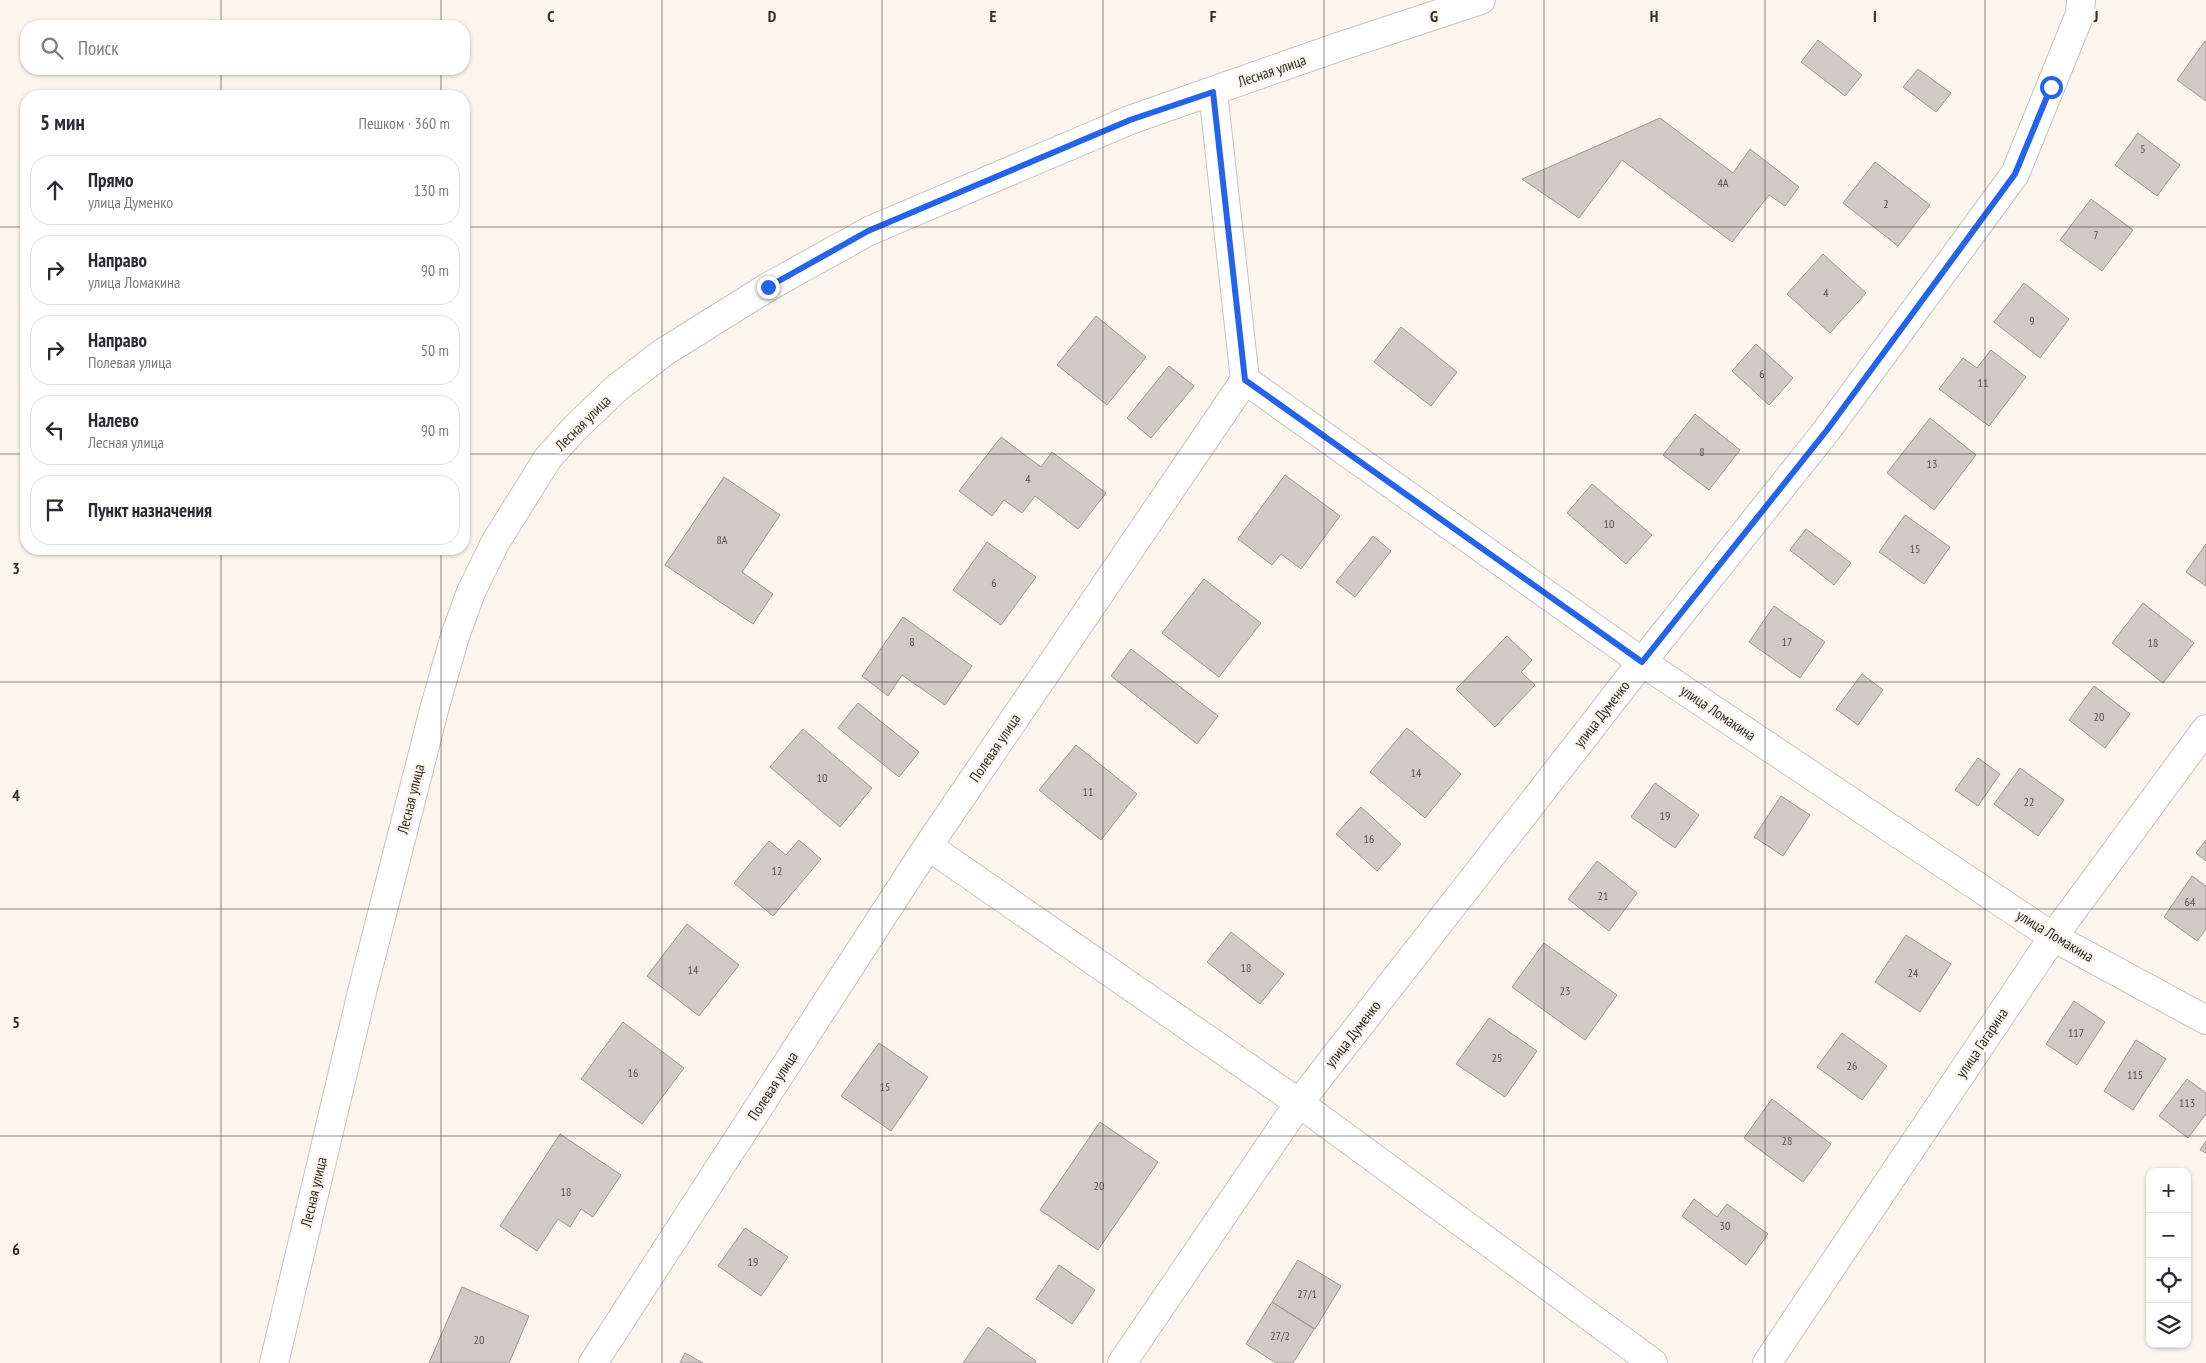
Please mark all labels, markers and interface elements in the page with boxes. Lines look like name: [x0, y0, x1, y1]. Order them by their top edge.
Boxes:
text: C: [547, 6, 555, 26]
text: D: [768, 6, 777, 26]
text: E: [990, 6, 997, 26]
text: F: [1210, 6, 1217, 26]
text: G: [1430, 6, 1438, 26]
text: H: [1650, 6, 1658, 26]
text: I: [1873, 6, 1877, 26]
text: J: [2093, 6, 2098, 26]
search box: [20, 20, 470, 75]
icon: search: [38, 34, 66, 62]
text: Поиск: [78, 36, 119, 60]
street label: Лесная улица: [1234, 50, 1309, 91]
route start: [2040, 76, 2063, 99]
text: 5 мин: [40, 109, 85, 136]
text: Пешком · 360 m: [359, 113, 450, 133]
house number: 5: [2140, 141, 2146, 156]
text: Прямо: [88, 168, 133, 192]
house number: 4А: [1717, 175, 1729, 190]
icon: ahead: [41, 176, 69, 204]
text: 130 m: [414, 180, 449, 200]
text: улица Думенко: [88, 192, 173, 212]
house number: 2: [1883, 196, 1889, 211]
house number: 7: [2093, 227, 2099, 242]
text: Направо: [88, 248, 147, 272]
icon: right: [41, 256, 69, 284]
text: 90 m: [421, 260, 449, 280]
text: улица Ломакина: [88, 272, 180, 292]
route end: [757, 276, 780, 299]
house number: 4: [1823, 285, 1829, 300]
house number: 9: [2029, 313, 2035, 328]
text: Направо: [88, 328, 147, 352]
icon: right: [41, 336, 69, 364]
text: 50 m: [421, 340, 449, 360]
text: Полевая улица: [88, 352, 172, 372]
house number: 6: [1759, 366, 1765, 381]
house number: 11: [1978, 375, 1988, 390]
street label: Лесная улица: [550, 391, 615, 455]
text: Налево: [88, 408, 139, 432]
icon: left: [41, 416, 69, 444]
text: 90 m: [421, 420, 449, 440]
text: Лесная улица: [88, 432, 164, 452]
house number: 8: [1699, 444, 1705, 459]
house number: 13: [1927, 456, 1937, 471]
house number: 4: [1025, 471, 1031, 486]
icon: arrive: [41, 496, 69, 524]
text: Пункт назначения: [88, 498, 212, 522]
house number: 10: [1604, 516, 1614, 531]
house number: 8А: [716, 532, 728, 547]
house number: 15: [1910, 541, 1920, 556]
text: 3: [12, 558, 20, 578]
house number: 6: [991, 575, 997, 590]
house number: 8: [909, 634, 915, 649]
house number: 17: [1782, 634, 1792, 649]
house number: 18: [2148, 635, 2158, 650]
street label: улица Думенко: [1570, 676, 1634, 751]
street label: улица Ломакина: [1677, 680, 1760, 745]
house number: 20: [2094, 709, 2104, 724]
street label: Полевая улица: [965, 710, 1024, 786]
street label: Лесная улица: [392, 762, 428, 837]
house number: 14: [1411, 765, 1422, 780]
house number: 10: [817, 770, 827, 785]
house number: 11: [1083, 784, 1093, 799]
text: 4: [12, 785, 20, 805]
house number: 22: [2024, 794, 2034, 809]
house number: 19: [1660, 808, 1670, 823]
house number: 16: [1364, 831, 1374, 846]
house number: 12: [772, 863, 782, 878]
house number: 21: [1598, 888, 1608, 903]
house number: 64: [2185, 894, 2196, 909]
street label: улица Ломакина: [2013, 905, 2097, 966]
house number: 18: [1241, 960, 1251, 975]
house number: 14: [688, 962, 699, 977]
house number: 24: [1908, 965, 1919, 980]
house number: 23: [1560, 983, 1570, 998]
street label: улица Думенко: [1321, 996, 1385, 1071]
street label: улица Гагарина: [1951, 1004, 2012, 1081]
text: 5: [12, 1012, 20, 1032]
house number: 117: [2068, 1025, 2084, 1040]
street label: Полевая улица: [743, 1048, 802, 1124]
house number: 25: [1492, 1050, 1502, 1065]
house number: 26: [1847, 1058, 1857, 1073]
house number: 16: [628, 1065, 638, 1080]
house number: 115: [2127, 1067, 2143, 1082]
house number: 15: [880, 1079, 890, 1094]
house number: 113: [2179, 1095, 2195, 1110]
house number: 28: [1782, 1133, 1792, 1148]
street label: Лесная улица: [296, 1155, 331, 1230]
map controls: [2146, 1168, 2191, 1348]
button: +: [2146, 1168, 2191, 1213]
house number: 20: [1094, 1178, 1104, 1193]
house number: 18: [561, 1184, 571, 1199]
button: −: [2146, 1213, 2191, 1258]
house number: 30: [1720, 1218, 1730, 1233]
text: 6: [12, 1239, 20, 1259]
house number: 19: [748, 1254, 758, 1269]
button: locate: [2146, 1258, 2191, 1303]
house number: 27/1: [1297, 1286, 1317, 1301]
button: layers: [2146, 1303, 2191, 1348]
house number: 27/2: [1270, 1328, 1290, 1343]
house number: 20: [474, 1332, 484, 1347]

